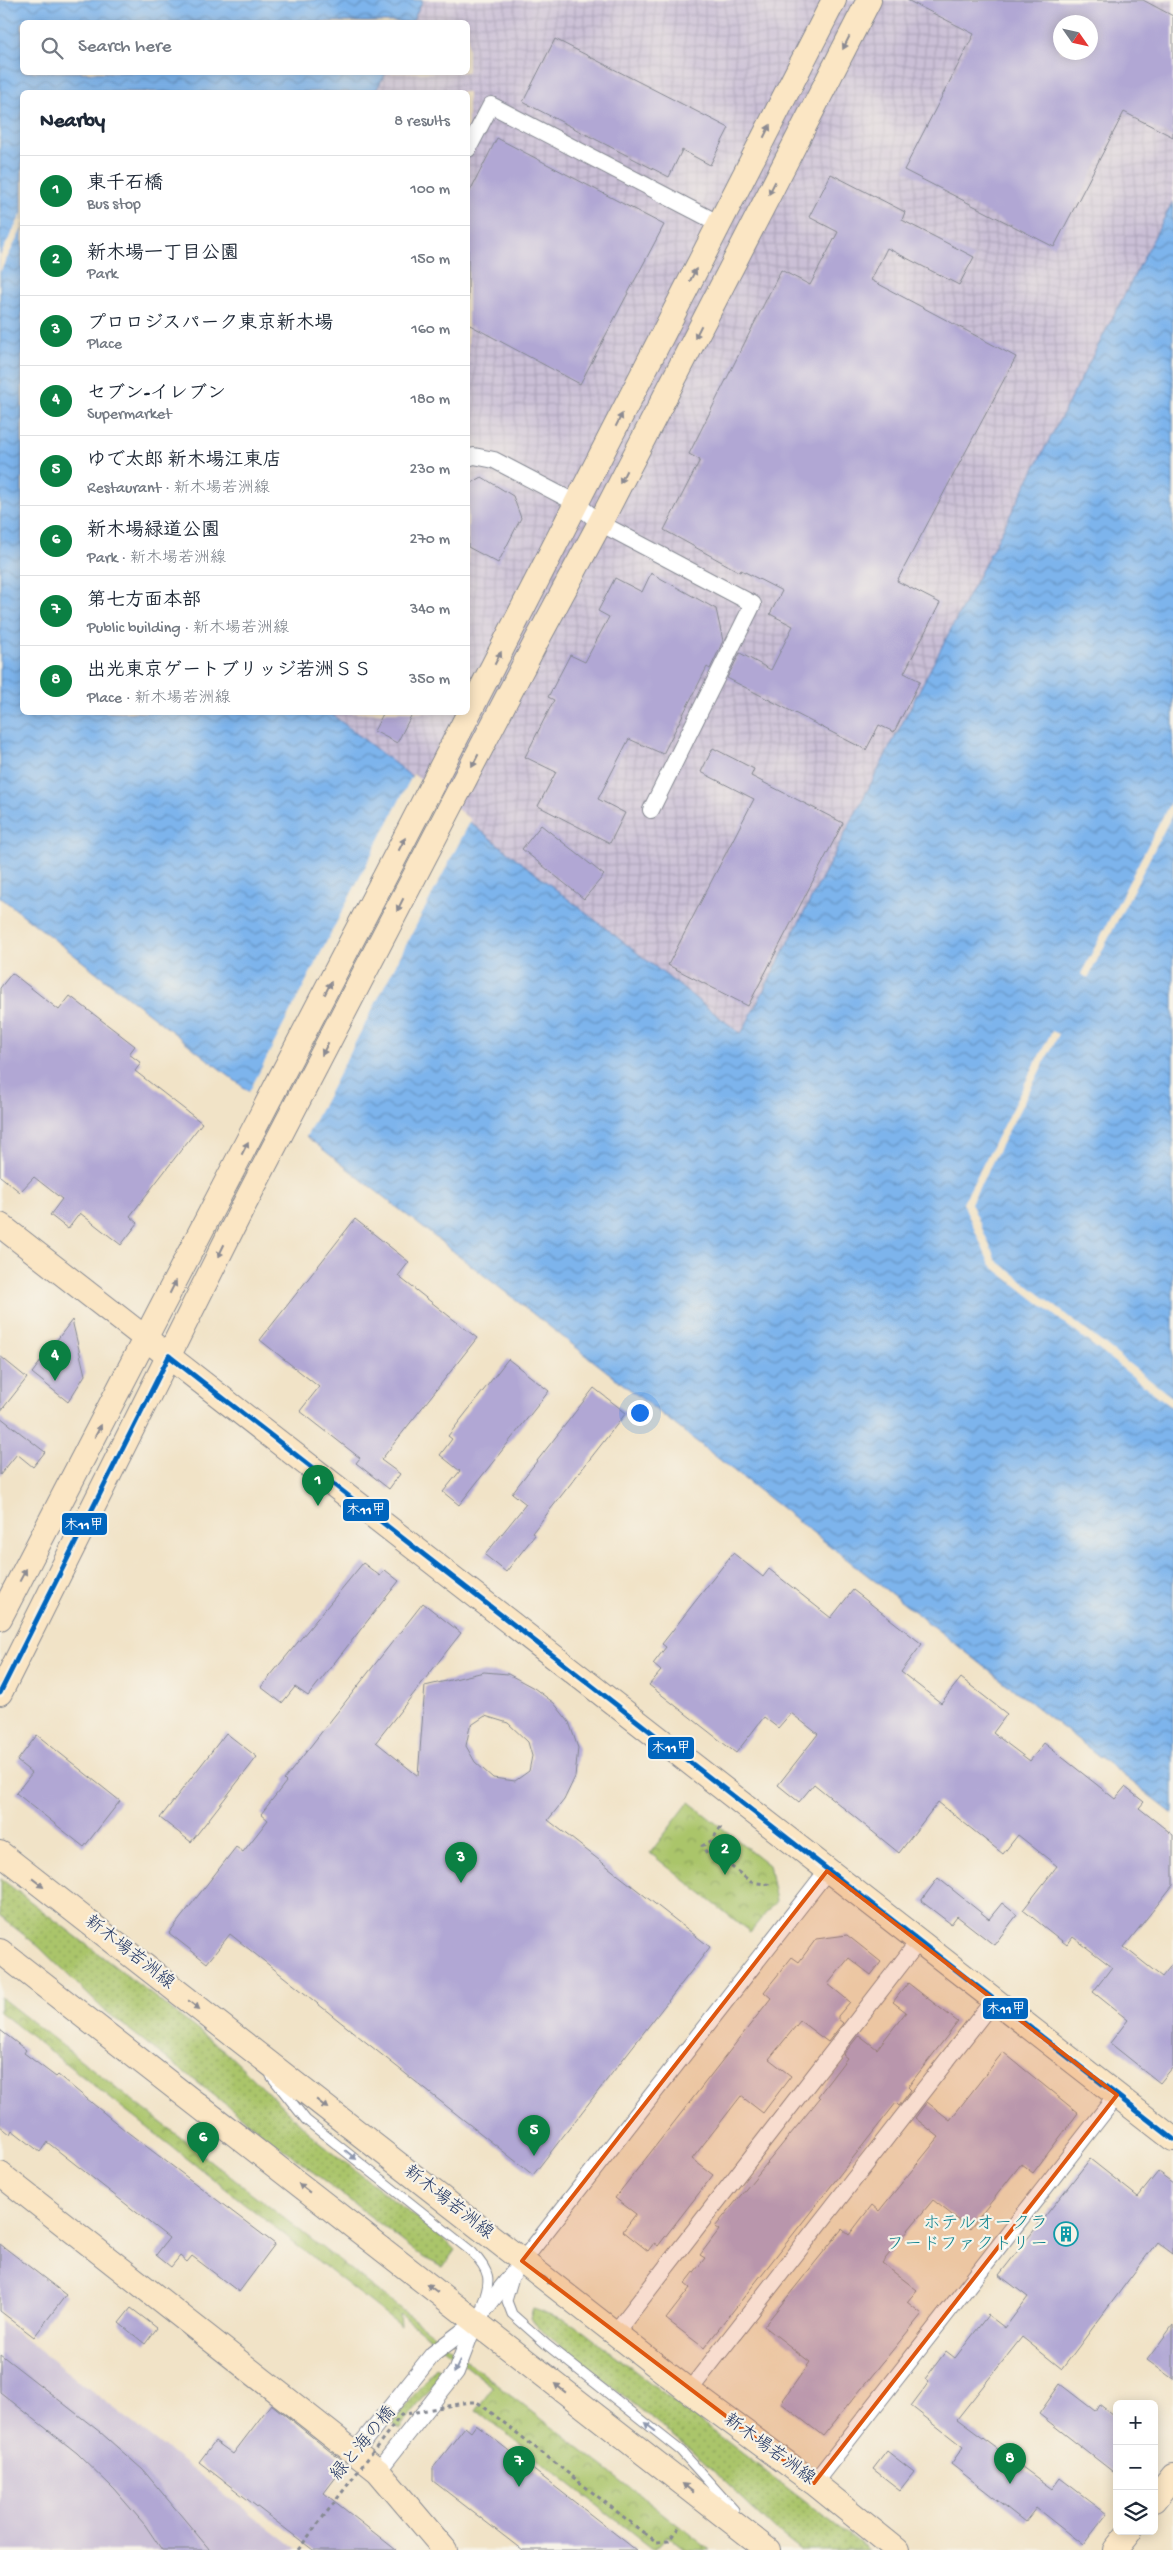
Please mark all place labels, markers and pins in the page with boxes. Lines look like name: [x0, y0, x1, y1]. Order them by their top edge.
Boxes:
pin: 4: [39, 1340, 71, 1381]
pin: 1: [302, 1465, 334, 1506]
pin: 2: [709, 1834, 741, 1875]
pin: 3: [445, 1842, 477, 1883]
pin: 5: [518, 2115, 550, 2156]
pin: 6: [187, 2122, 219, 2163]
place label: ホテルオークラ フードファクトリー: [886, 2214, 1048, 2256]
building icon: ホテルオークラ フードファクトリー: [1053, 2221, 1079, 2247]
pin: 8: [994, 2443, 1026, 2484]
pin: 7: [503, 2446, 535, 2487]

